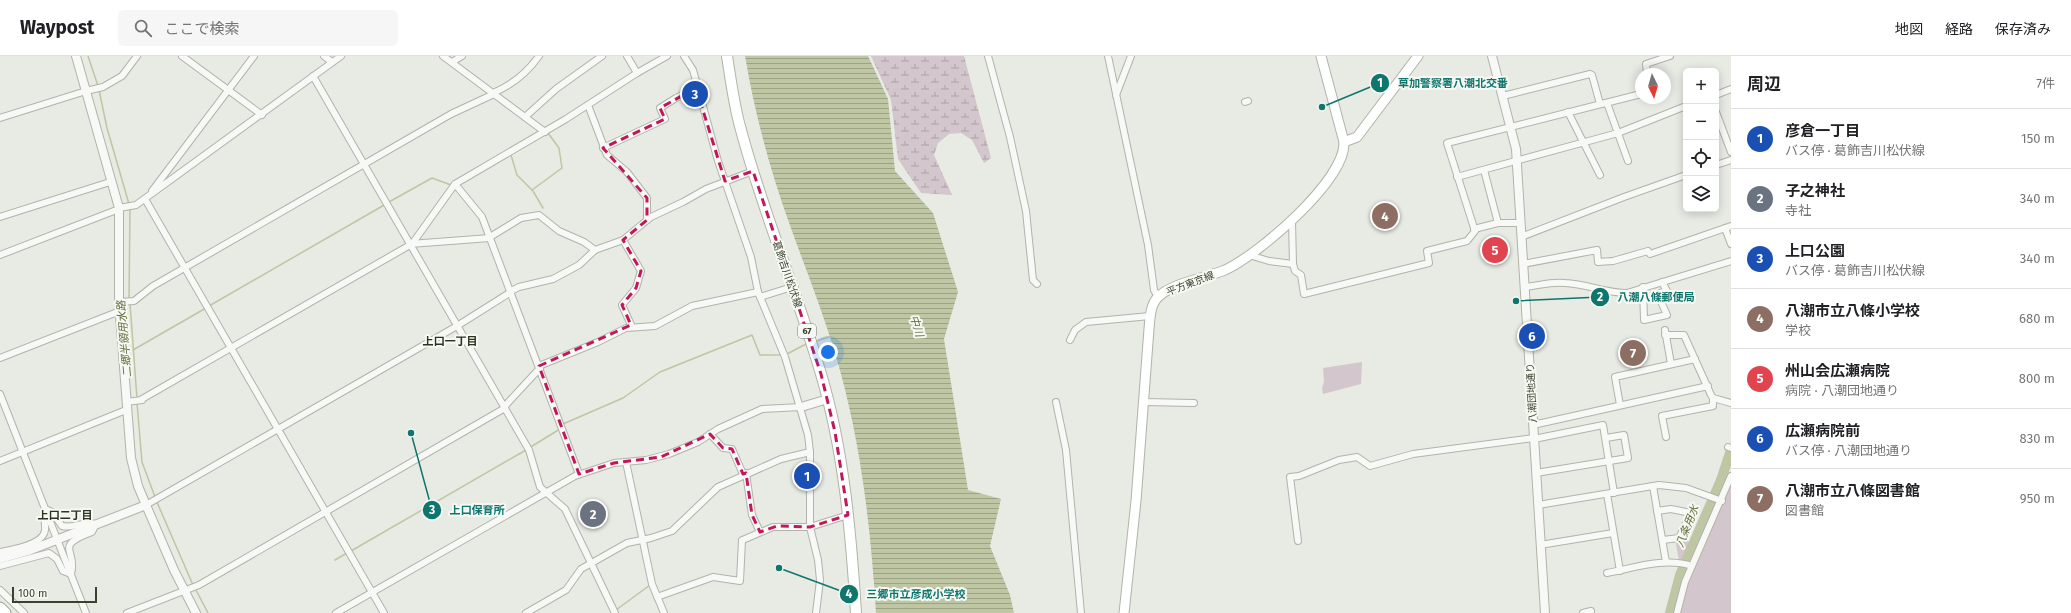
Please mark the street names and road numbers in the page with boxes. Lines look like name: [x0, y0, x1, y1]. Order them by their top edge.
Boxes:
street label: 葛飾吉川松伏線: [770, 239, 804, 309]
street label: 平方東京線: [1165, 269, 1216, 298]
road number: 67: [798, 324, 816, 338]
street label: 八潮団地通り: [1524, 363, 1540, 423]

